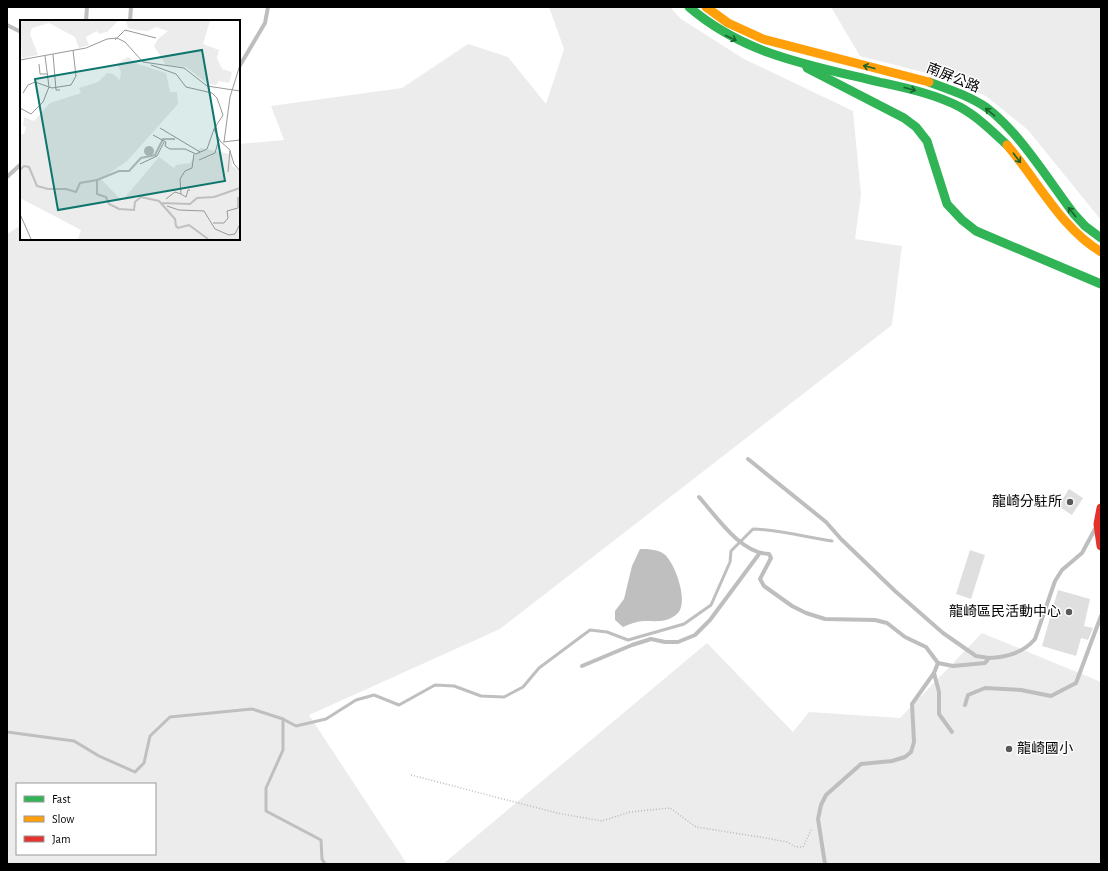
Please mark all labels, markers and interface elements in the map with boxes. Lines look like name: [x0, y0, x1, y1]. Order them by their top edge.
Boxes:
inset map: [20, 20, 240, 240]
one-way arrow: [725, 35, 737, 42]
street label: 南屏公路: [924, 60, 982, 95]
one-way arrow: [863, 63, 876, 71]
one-way arrow: [904, 86, 917, 94]
one-way arrow: [985, 107, 996, 116]
one-way arrow: [1013, 152, 1021, 163]
one-way arrow: [1068, 206, 1077, 217]
place label: 龍崎分駐所: [992, 493, 1062, 509]
marker: 龍崎分駐所: [1065, 497, 1075, 507]
place label: 龍崎區民活動中心: [949, 603, 1061, 619]
marker: 龍崎區民活動中心: [1064, 607, 1074, 617]
place label: 龍崎國小: [1017, 740, 1073, 756]
marker: 龍崎國小: [1004, 744, 1014, 754]
legend: [16, 783, 156, 855]
text: Fast: [52, 793, 71, 805]
text: Slow: [52, 813, 74, 825]
text: Jam: [52, 833, 71, 845]

